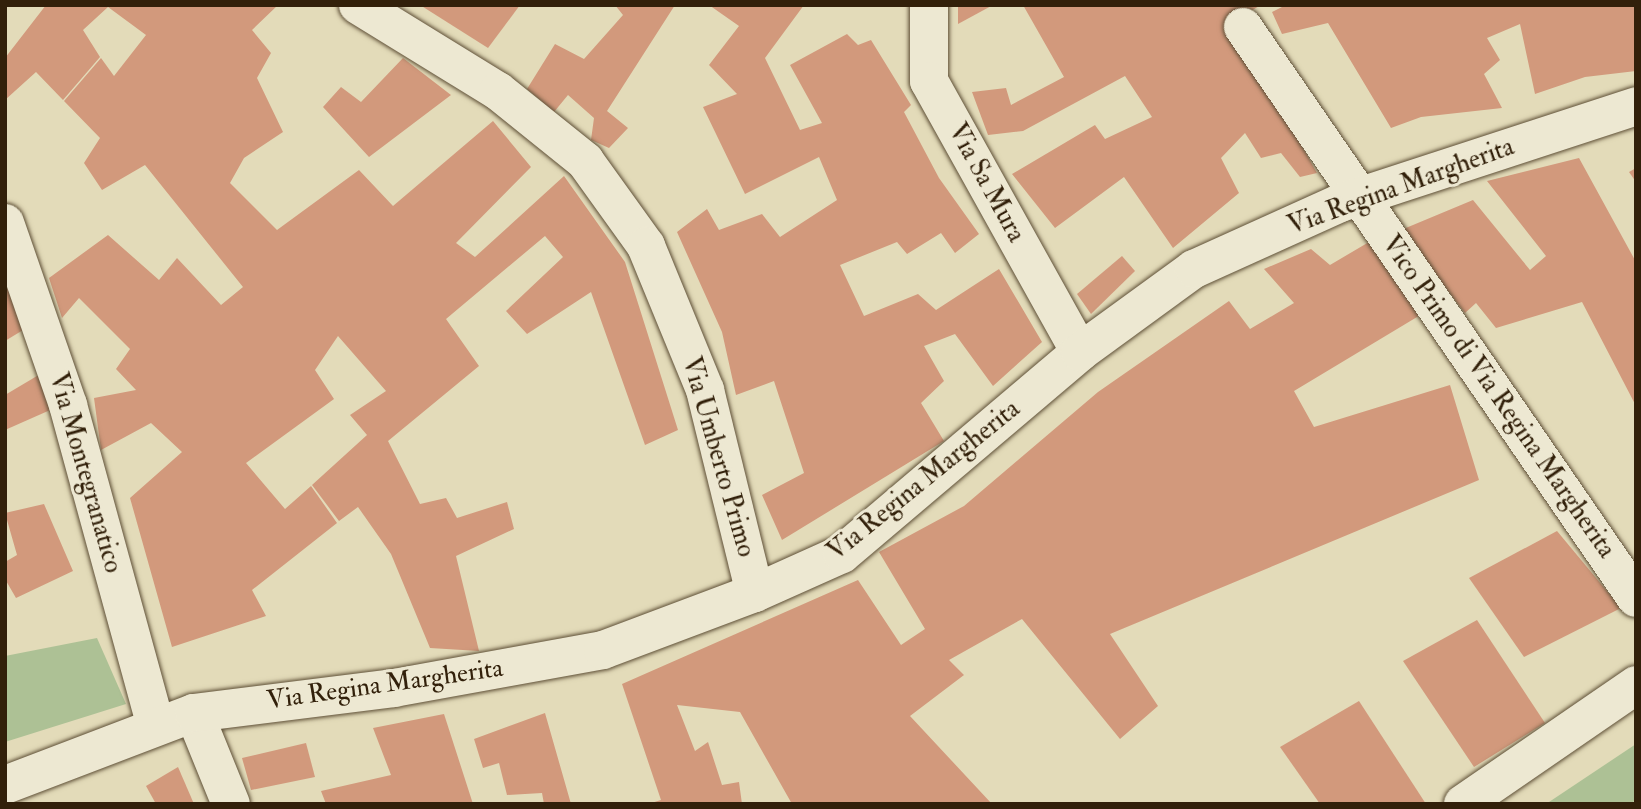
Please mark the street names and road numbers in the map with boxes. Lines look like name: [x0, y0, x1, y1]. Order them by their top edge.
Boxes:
street label: Via Sa Mura: [941, 118, 1031, 248]
street label: Via Regina Margherita: [1284, 132, 1518, 242]
street label: Vico Primo di Via Regina Margherita: [1374, 230, 1622, 564]
street label: Via Umberto Primo: [675, 353, 761, 561]
street label: Via Montegranatico: [42, 369, 128, 577]
street label: Via Regina Margherita: [822, 394, 1026, 568]
street label: Via Regina Margherita: [265, 653, 505, 717]

